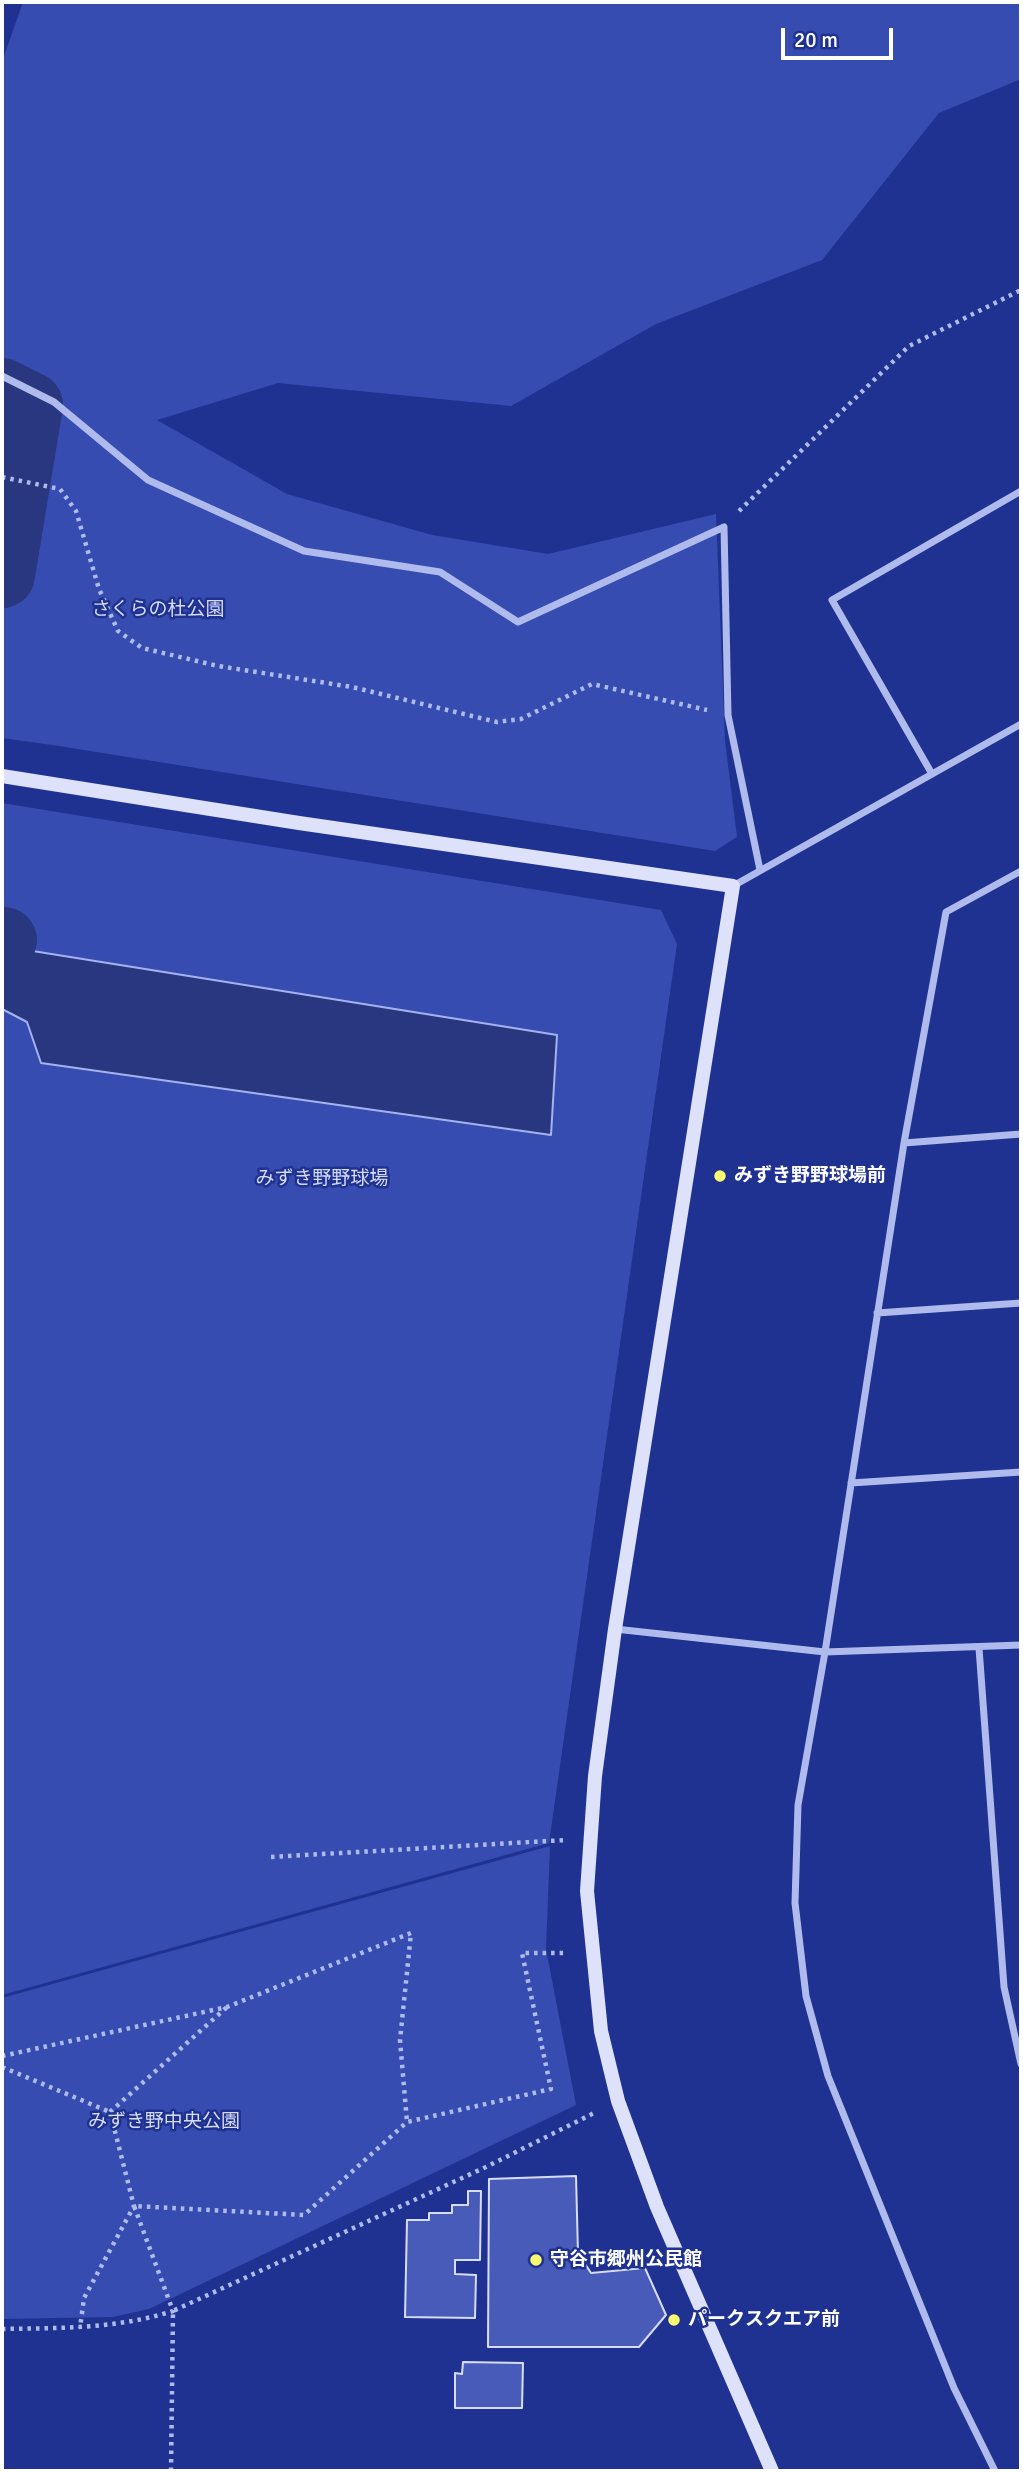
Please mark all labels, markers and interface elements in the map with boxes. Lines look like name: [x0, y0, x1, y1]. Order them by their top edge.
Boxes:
scale bar: [785, 14, 897, 58]
text: 20 m: [794, 27, 838, 53]
park label: さくらの杜公園: [92, 599, 224, 621]
place label: みずき野野球場前: [734, 1165, 886, 1187]
park label: みずき野野球場: [256, 1168, 388, 1190]
marker: みずき野野球場前: [712, 1168, 728, 1184]
park label: みずき野中央公園: [88, 2111, 240, 2133]
place label: 守谷市郷州公民館: [550, 2249, 702, 2271]
marker: 守谷市郷州公民館: [528, 2252, 544, 2268]
place label: パークスクエア前: [688, 2309, 840, 2331]
marker: パークスクエア前: [666, 2312, 682, 2328]

